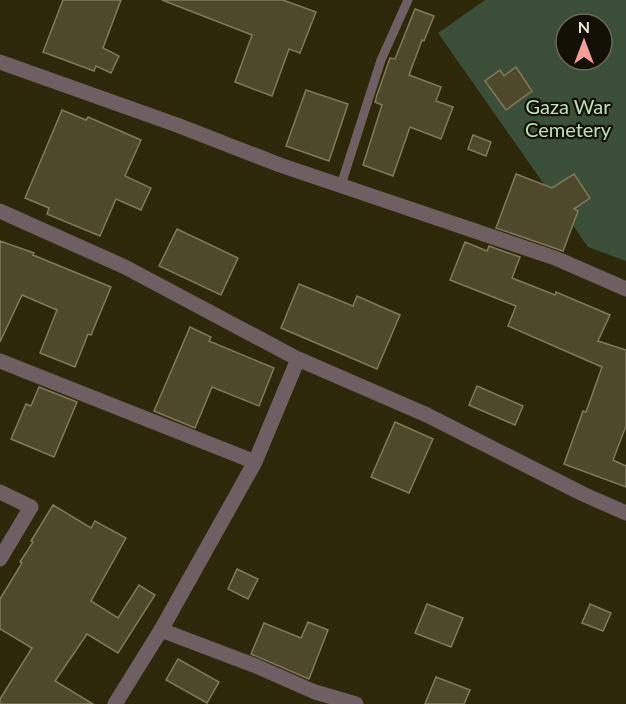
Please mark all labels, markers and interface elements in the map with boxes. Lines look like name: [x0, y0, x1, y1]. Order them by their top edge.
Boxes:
north arrow: [554, 12, 614, 72]
text: N: [578, 17, 590, 36]
park label: Gaza War Cemetery: [525, 94, 612, 141]

